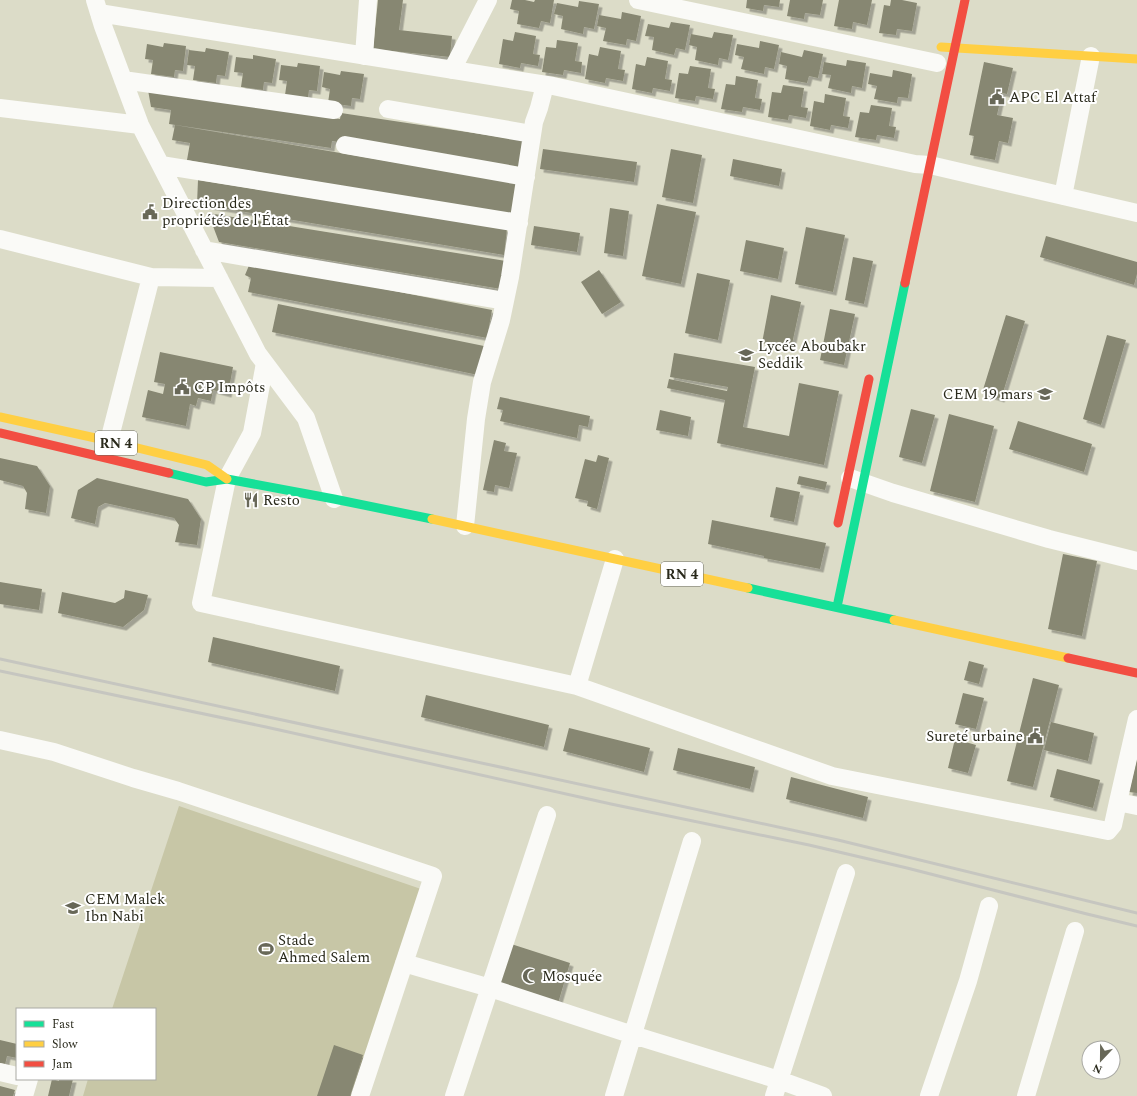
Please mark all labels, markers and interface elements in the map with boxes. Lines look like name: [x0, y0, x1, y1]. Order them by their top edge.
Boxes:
place label: APC El Attaf: [1009, 86, 1098, 109]
public building icon: APC El Attaf: [988, 88, 1006, 106]
place label: Direction des propriétés de l'État: [162, 192, 289, 232]
public building icon: Direction des propriétés de l'État: [141, 203, 159, 221]
place label: Lycée Aboubakr Seddik: [758, 335, 866, 375]
school or university icon: Lycée Aboubakr Seddik: [737, 346, 755, 364]
place label: CP Impôts: [194, 376, 265, 399]
public building icon: CP Impôts: [173, 378, 191, 396]
place label: CEM 19 mars: [943, 383, 1033, 406]
school or university icon: CEM 19 mars: [1036, 385, 1054, 403]
road number: RN 4: [95, 431, 137, 455]
place label: Resto: [263, 489, 300, 512]
restaurant icon: Resto: [242, 491, 260, 509]
road number: RN 4: [661, 562, 703, 586]
place label: Sureté urbaine: [926, 725, 1023, 748]
public building icon: Sureté urbaine: [1026, 727, 1044, 745]
place label: CEM Malek Ibn Nabi: [85, 888, 166, 928]
school or university icon: CEM Malek Ibn Nabi: [64, 899, 82, 917]
place label: Stade Ahmed Salem: [278, 929, 370, 969]
sports icon: Stade Ahmed Salem: [257, 940, 275, 958]
place label: Mosquée: [542, 965, 602, 988]
mosque icon: Mosquée: [521, 967, 539, 985]
legend: [16, 1008, 156, 1080]
text: Fast: [52, 1015, 74, 1034]
text: Slow: [52, 1035, 78, 1054]
north arrow: [1081, 1040, 1121, 1080]
text: Jam: [52, 1055, 73, 1074]
text: N: [1090, 1059, 1105, 1078]

